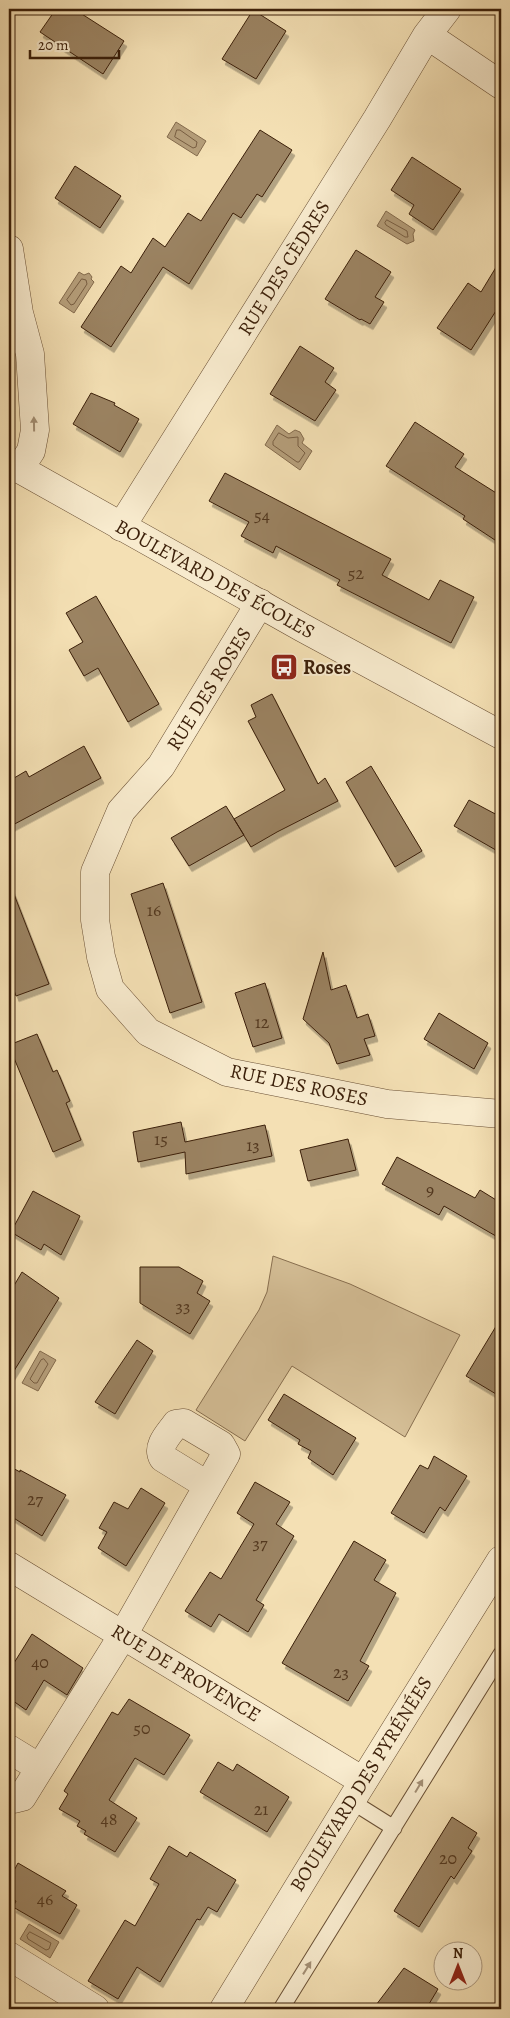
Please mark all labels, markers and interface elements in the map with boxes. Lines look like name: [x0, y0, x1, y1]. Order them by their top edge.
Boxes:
scale bar: [30, 28, 119, 60]
text: 20 m: [38, 35, 69, 55]
street label: RUE DES CÈDRES: [232, 195, 336, 341]
one-way arrow: [30, 416, 38, 432]
house number: 54: [254, 503, 270, 527]
street label: BOULEVARD DES ÉCOLES: [110, 513, 320, 645]
house number: 52: [348, 561, 365, 585]
street label: RUE DES ROSES: [160, 622, 258, 756]
bus stop icon: Roses: [269, 652, 299, 682]
place label: Roses: [303, 654, 351, 681]
house number: 16: [147, 898, 161, 922]
house number: 12: [255, 1010, 270, 1034]
street label: RUE DES ROSES: [227, 1057, 371, 1113]
house number: 15: [154, 1127, 168, 1151]
house number: 13: [246, 1133, 260, 1157]
house number: 9: [426, 1178, 434, 1202]
house number: 33: [176, 1294, 190, 1318]
house number: 27: [27, 1487, 43, 1511]
house number: 37: [252, 1531, 268, 1555]
street label: RUE DE PROVENCE: [106, 1618, 266, 1728]
house number: 40: [31, 1650, 49, 1674]
house number: 23: [333, 1660, 349, 1684]
street label: BOULEVARD DES PYRÉNÉES: [284, 1671, 438, 1897]
house number: 50: [133, 1716, 151, 1740]
one-way arrow: [414, 1780, 423, 1793]
house number: 21: [254, 1797, 268, 1821]
house number: 48: [101, 1807, 117, 1831]
house number: 20: [439, 1846, 457, 1870]
house number: 46: [37, 1887, 53, 1911]
north arrow: [432, 1940, 482, 1990]
text: N: [453, 1944, 463, 1963]
one-way arrow: [302, 1961, 312, 1974]

